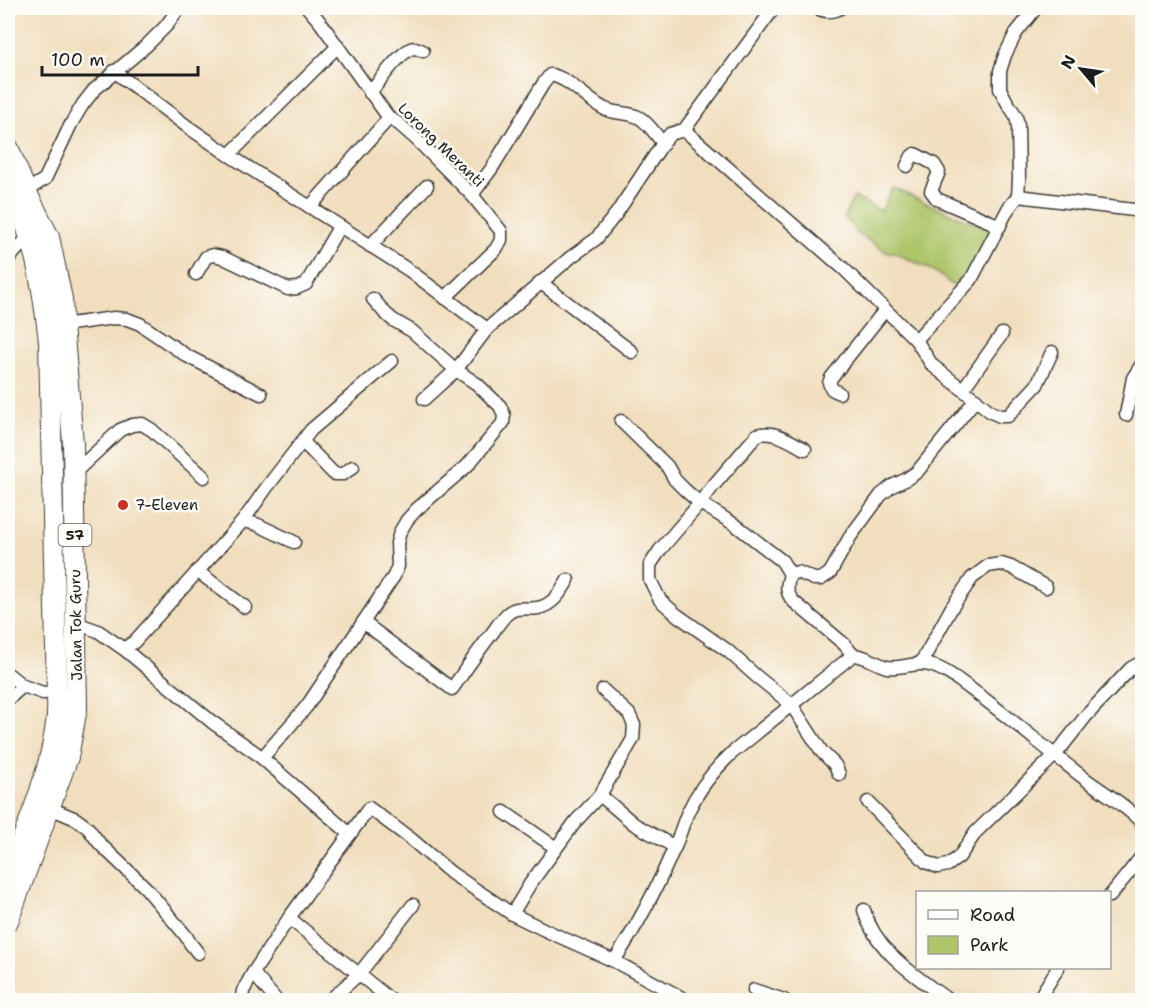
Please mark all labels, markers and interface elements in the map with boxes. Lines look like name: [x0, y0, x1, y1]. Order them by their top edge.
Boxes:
scale bar: [42, 39, 198, 77]
north arrow: [1051, 39, 1111, 99]
text: 100 m: [51, 48, 105, 72]
text: N: [1056, 51, 1081, 73]
street label: Lorong Meranti: [393, 99, 489, 191]
place label: 7-Eleven: [135, 495, 198, 515]
marker: 7-Eleven: [116, 498, 130, 512]
road number: 57: [58, 524, 92, 546]
street label: Jalan Tok Guru: [65, 569, 87, 681]
legend: [916, 891, 1111, 969]
text: Road: [970, 903, 1015, 927]
text: Park: [970, 933, 1009, 957]

